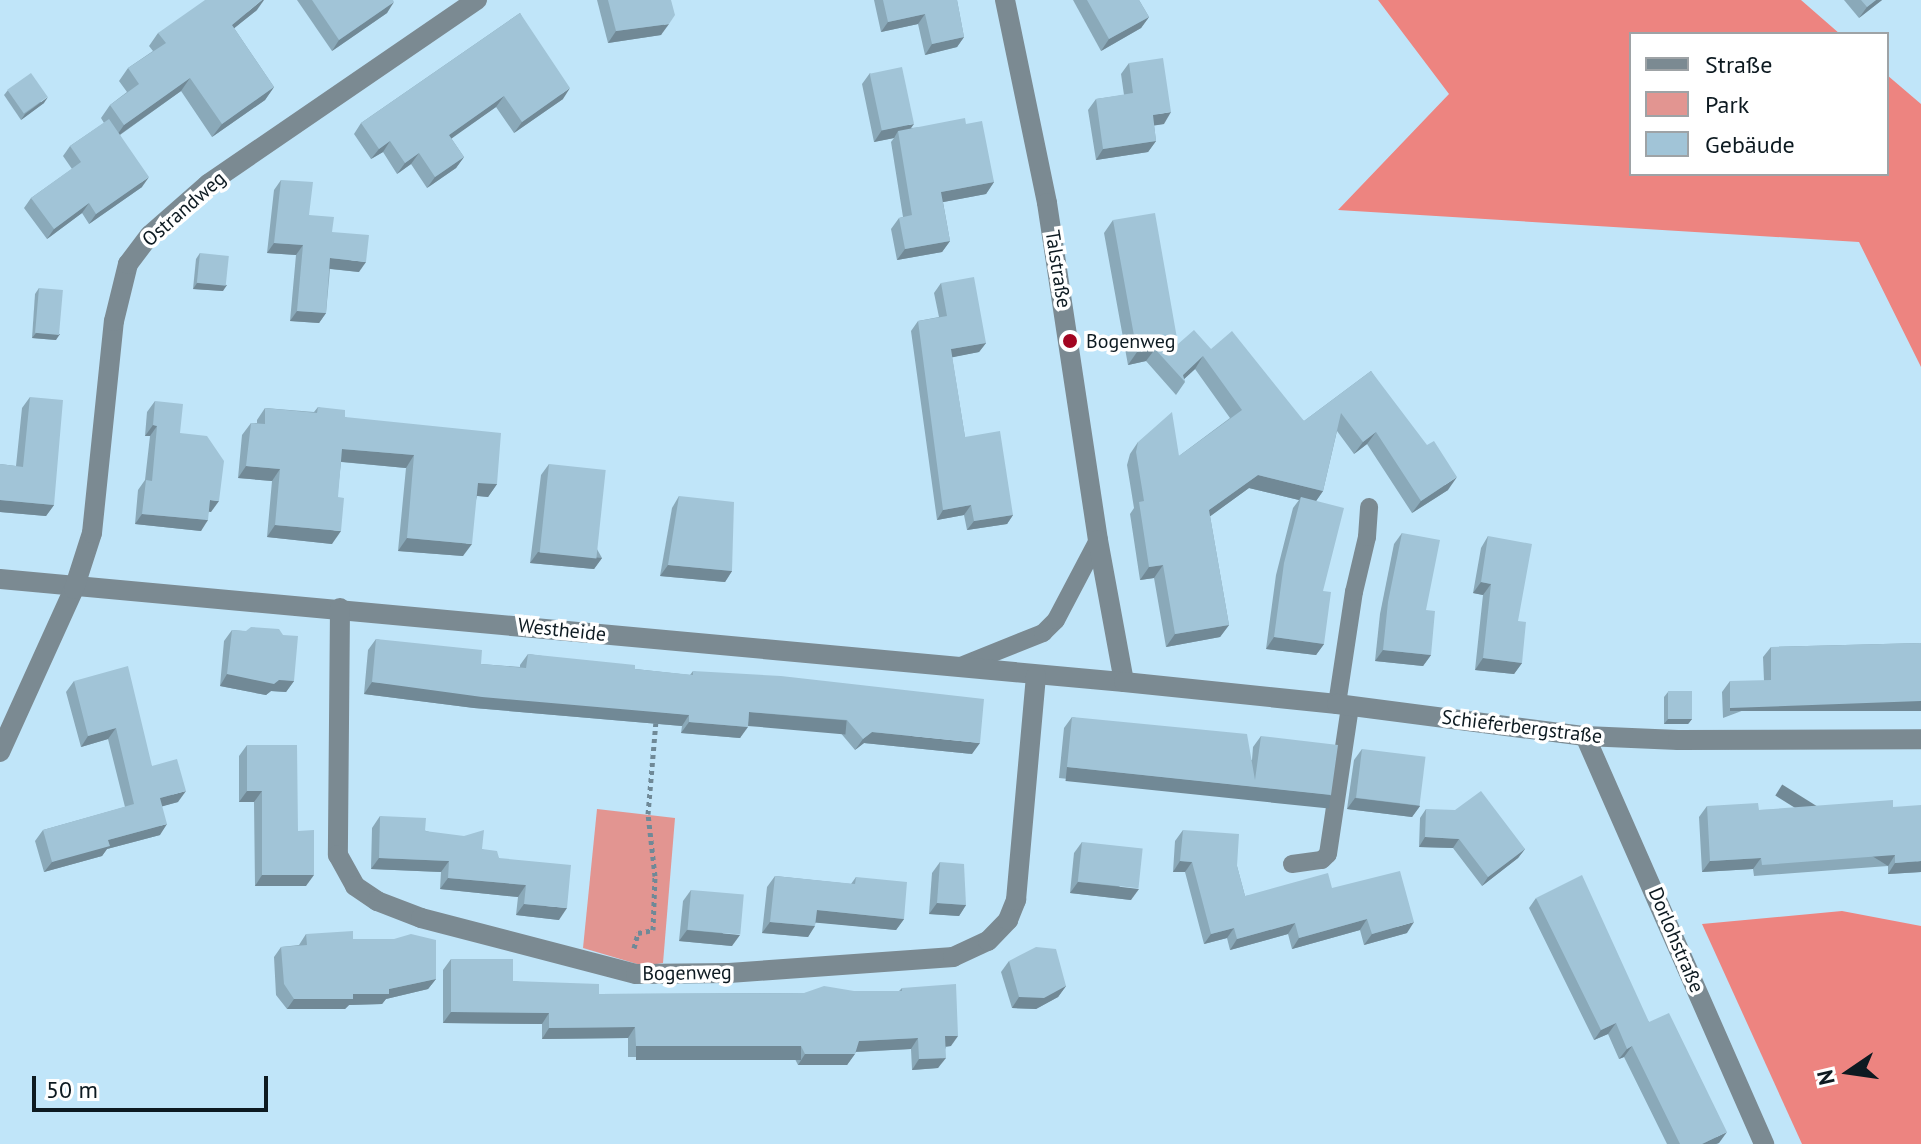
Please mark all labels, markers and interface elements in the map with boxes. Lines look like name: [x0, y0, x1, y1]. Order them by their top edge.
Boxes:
legend: [1629, 32, 1889, 176]
text: Straße: [1705, 49, 1772, 80]
text: Park: [1705, 89, 1749, 120]
text: Gebäude: [1705, 129, 1795, 160]
street label: Ostrandweg: [137, 166, 231, 252]
street label: Talstraße: [1040, 228, 1076, 310]
place label: Bogenweg: [1086, 329, 1175, 353]
marker: Bogenweg: [1061, 332, 1079, 350]
street label: Westheide: [517, 613, 607, 647]
street label: Schieferbergstraße: [1440, 705, 1604, 749]
street label: Dorlohstraße: [1643, 884, 1709, 996]
street label: Bogenweg: [642, 960, 732, 986]
north arrow: [1809, 1032, 1889, 1112]
scale bar: [36, 1060, 272, 1110]
text: N: [1810, 1067, 1841, 1088]
text: 50 m: [46, 1074, 98, 1105]

